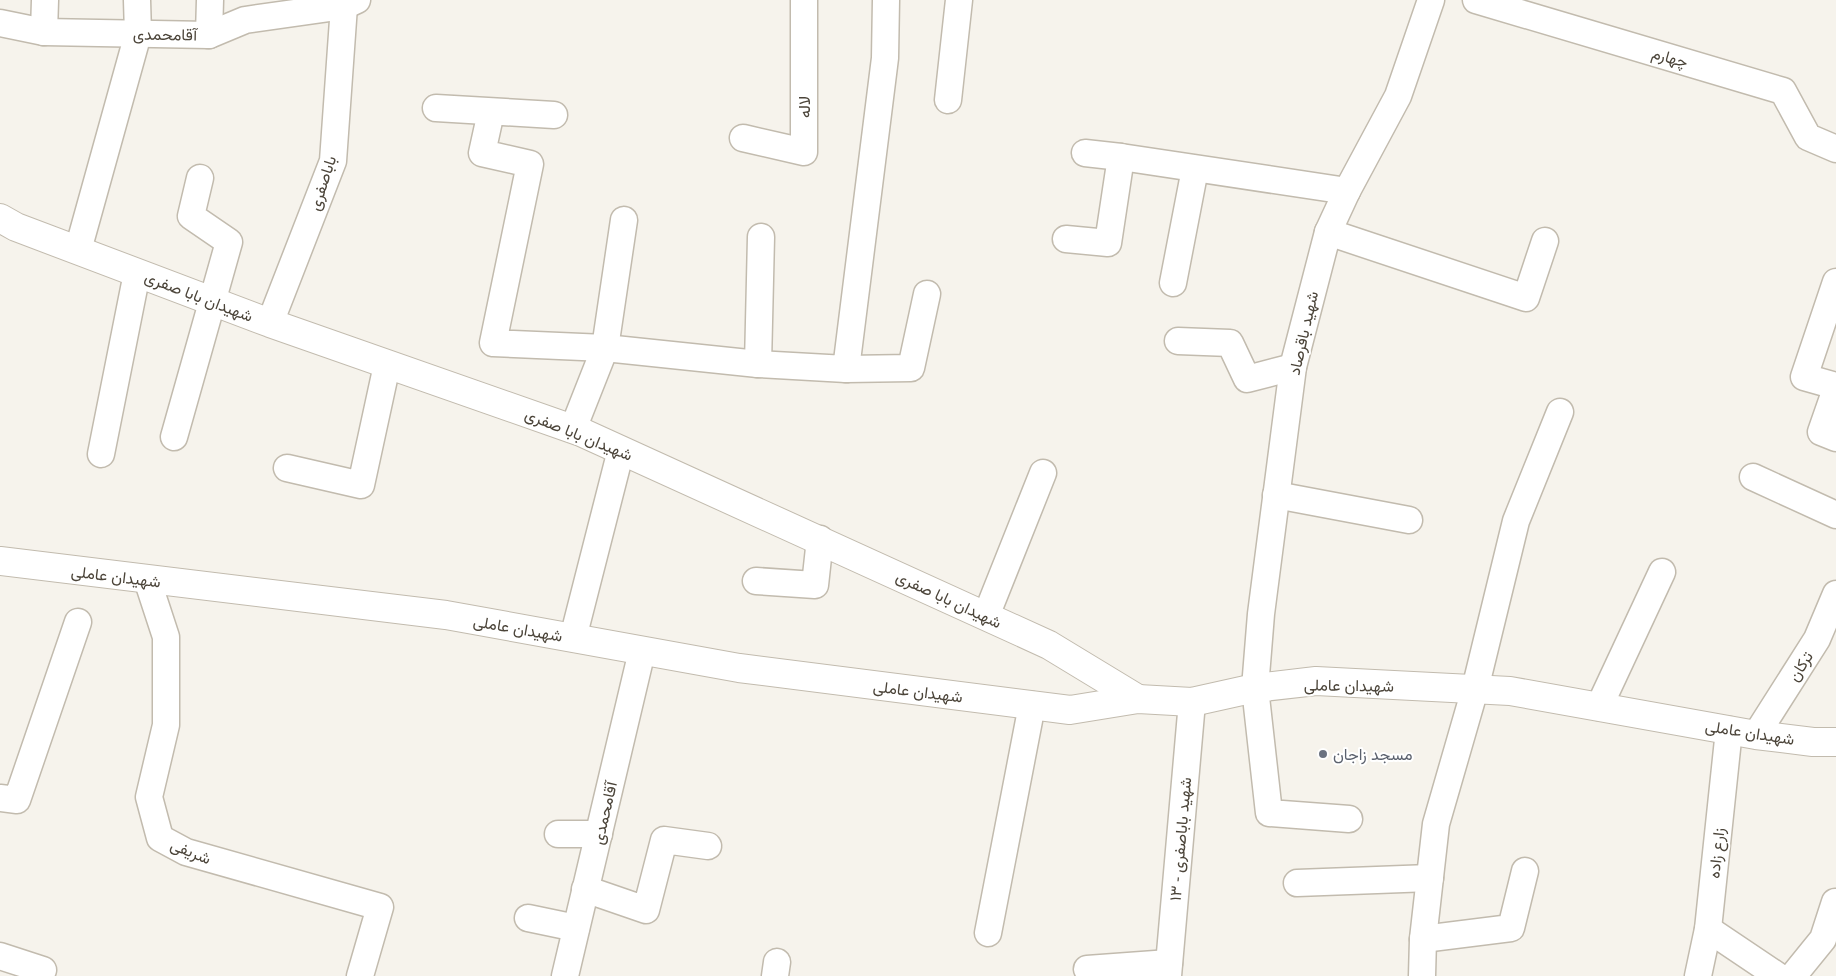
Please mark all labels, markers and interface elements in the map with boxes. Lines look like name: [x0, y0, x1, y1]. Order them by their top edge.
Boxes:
street label: آقامحمدی: [133, 22, 199, 46]
street label: چهارم: [1649, 41, 1691, 74]
street label: لاله: [793, 96, 815, 118]
street label: باباصفری: [303, 153, 341, 213]
street label: شهیدان بابا صفری: [142, 265, 256, 327]
street label: شهید باقرصاد: [1283, 289, 1323, 377]
street label: شهیدان بابا صفری: [522, 402, 636, 466]
street label: شهیدان عاملی: [70, 560, 162, 592]
street label: شهیدان بابا صفری: [893, 565, 1005, 633]
street label: شهیدان عاملی: [472, 609, 564, 647]
street label: ترکان: [1782, 647, 1818, 685]
street label: شهیدان عاملی: [1304, 673, 1394, 697]
street label: شهیدان عاملی: [872, 675, 964, 707]
street label: شهیدان عاملی: [1704, 714, 1796, 750]
place label: مسجد زاجان: [1333, 743, 1412, 765]
marker: مسجد زاجان: [1317, 748, 1329, 760]
street label: شهید باباصفری - ۱۳: [1164, 776, 1196, 902]
street label: آقامحمدی: [586, 778, 622, 847]
street label: زارع زاده: [1702, 827, 1731, 880]
street label: شریفی: [167, 833, 215, 869]

